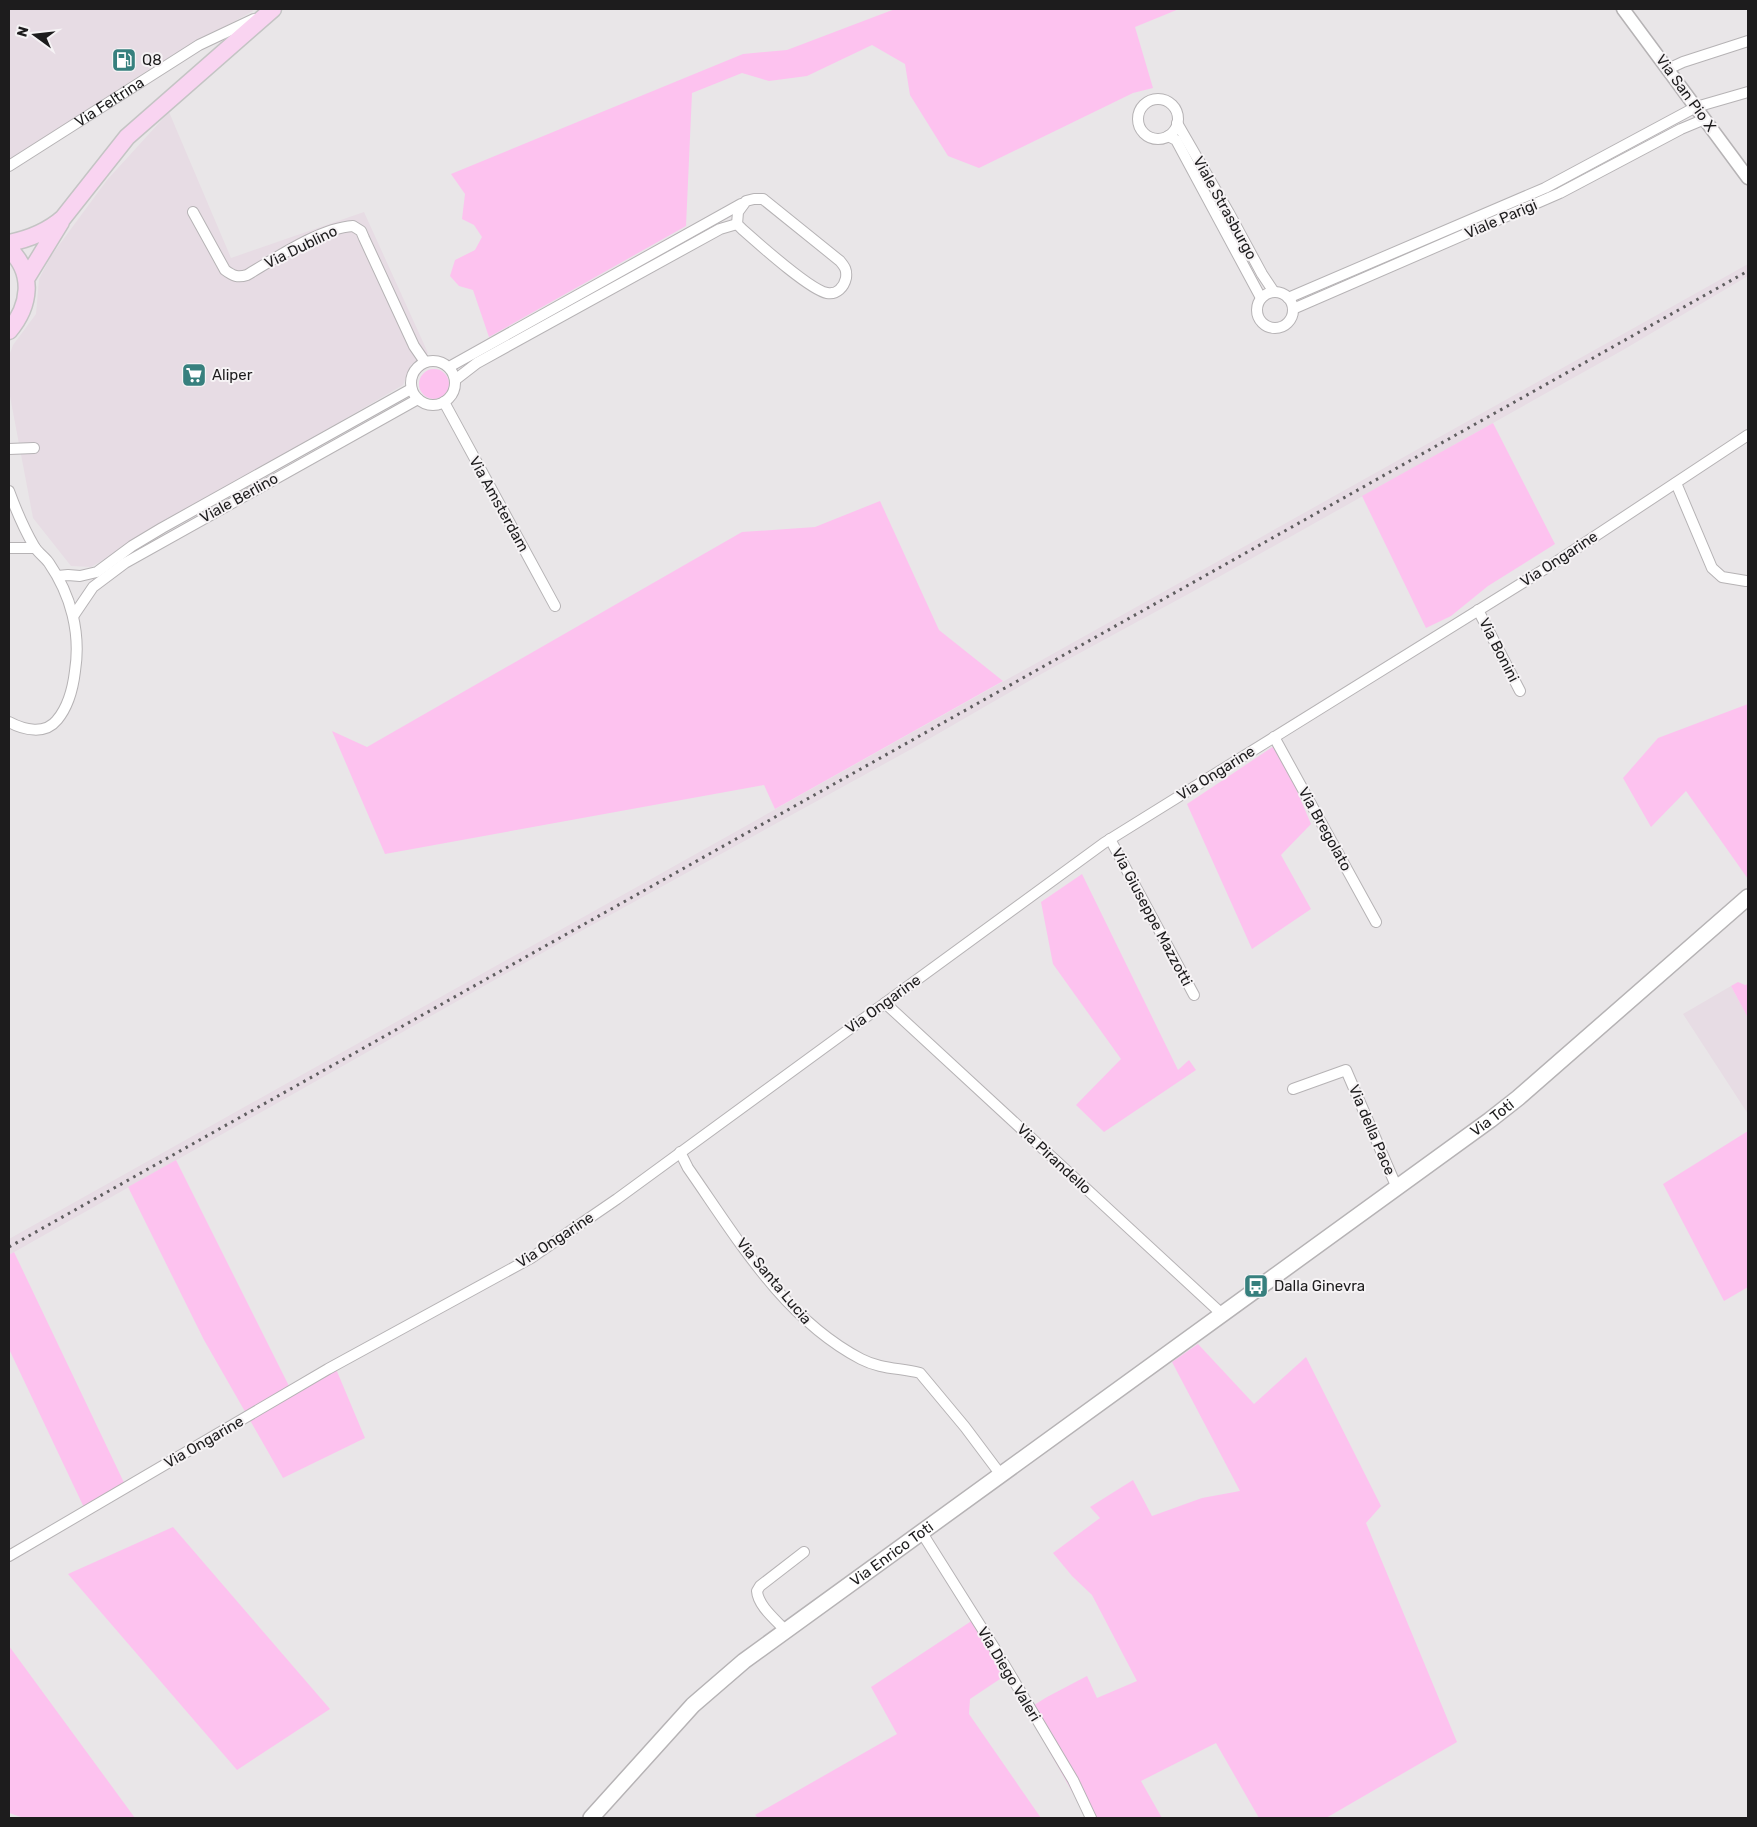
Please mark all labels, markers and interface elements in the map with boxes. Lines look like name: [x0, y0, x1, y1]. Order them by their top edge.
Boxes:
north arrow: [10, 10, 60, 60]
text: N: [13, 25, 32, 39]
fuel station icon: Q8: [111, 47, 137, 73]
place label: Q8: [142, 51, 162, 69]
street label: Via San Pio X: [1652, 51, 1720, 135]
street label: Via Feltrina: [71, 73, 147, 131]
street label: Viale Strasburgo: [1189, 153, 1261, 263]
street label: Viale Parigi: [1462, 196, 1540, 242]
street label: Via Dublino: [262, 222, 340, 272]
supermarket icon: Aliper: [181, 362, 207, 388]
place label: Aliper: [212, 366, 253, 384]
street label: Via Amsterdam: [465, 453, 533, 555]
street label: Viale Berlino: [197, 469, 281, 527]
street label: Via Ongarine: [1517, 527, 1601, 591]
street label: Via Bonini: [1475, 615, 1523, 685]
street label: Via Ongarine: [1174, 742, 1258, 804]
street label: Via Bregolato: [1295, 784, 1355, 874]
street label: Via Giuseppe Mazzotti: [1108, 845, 1196, 989]
street label: Via Ongarine: [842, 971, 924, 1037]
street label: Via della Pace: [1345, 1082, 1399, 1178]
street label: Via Toti: [1467, 1096, 1518, 1140]
street label: Via Pirandello: [1013, 1120, 1095, 1198]
street label: Via Ongarine: [513, 1208, 597, 1272]
street label: Via Santa Lucia: [733, 1234, 815, 1328]
bus stop icon: Dalla Ginevra: [1243, 1273, 1269, 1299]
place label: Dalla Ginevra: [1274, 1277, 1365, 1295]
street label: Via Ongarine: [161, 1412, 247, 1472]
street label: Via Enrico Toti: [847, 1518, 937, 1590]
street label: Via Diego Valeri: [974, 1623, 1044, 1725]

